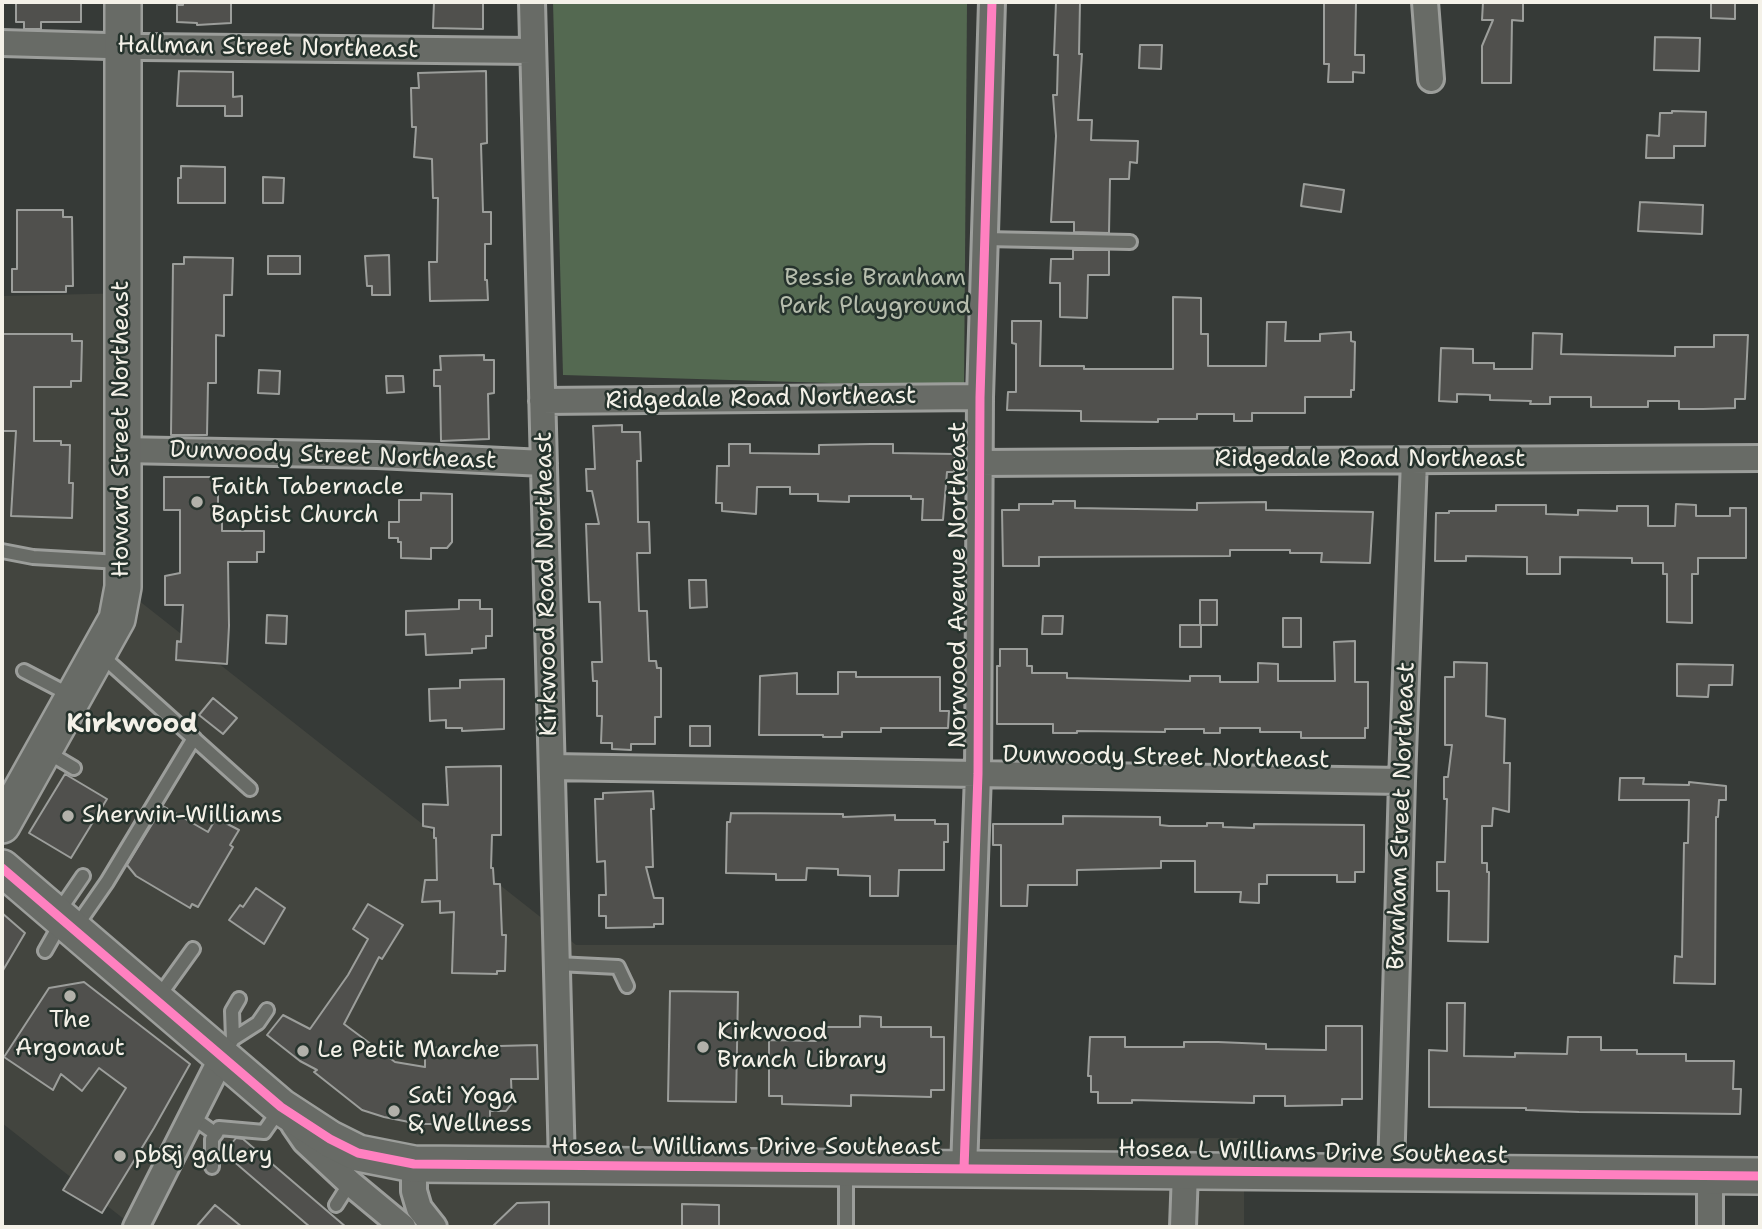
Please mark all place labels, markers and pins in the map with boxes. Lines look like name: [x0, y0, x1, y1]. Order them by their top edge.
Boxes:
place label: Faith Tabernacle Baptist Church: [211, 474, 404, 530]
marker: Faith Tabernacle Baptist Church: [189, 494, 205, 510]
place label: Sherwin-Williams: [82, 802, 283, 830]
marker: Sherwin-Williams: [60, 808, 76, 824]
marker: The Argonaut: [62, 988, 78, 1004]
place label: The Argonaut: [15, 1007, 125, 1063]
place label: Kirkwood Branch Library: [717, 1019, 887, 1075]
place label: Le Petit Marche: [317, 1037, 500, 1065]
marker: Kirkwood Branch Library: [695, 1039, 711, 1055]
marker: Le Petit Marche: [295, 1043, 311, 1059]
place label: Sati Yoga & Wellness: [408, 1083, 532, 1139]
marker: Sati Yoga & Wellness: [386, 1103, 402, 1119]
place label: pb&j gallery: [134, 1142, 272, 1170]
marker: pb&j gallery: [112, 1148, 128, 1164]

